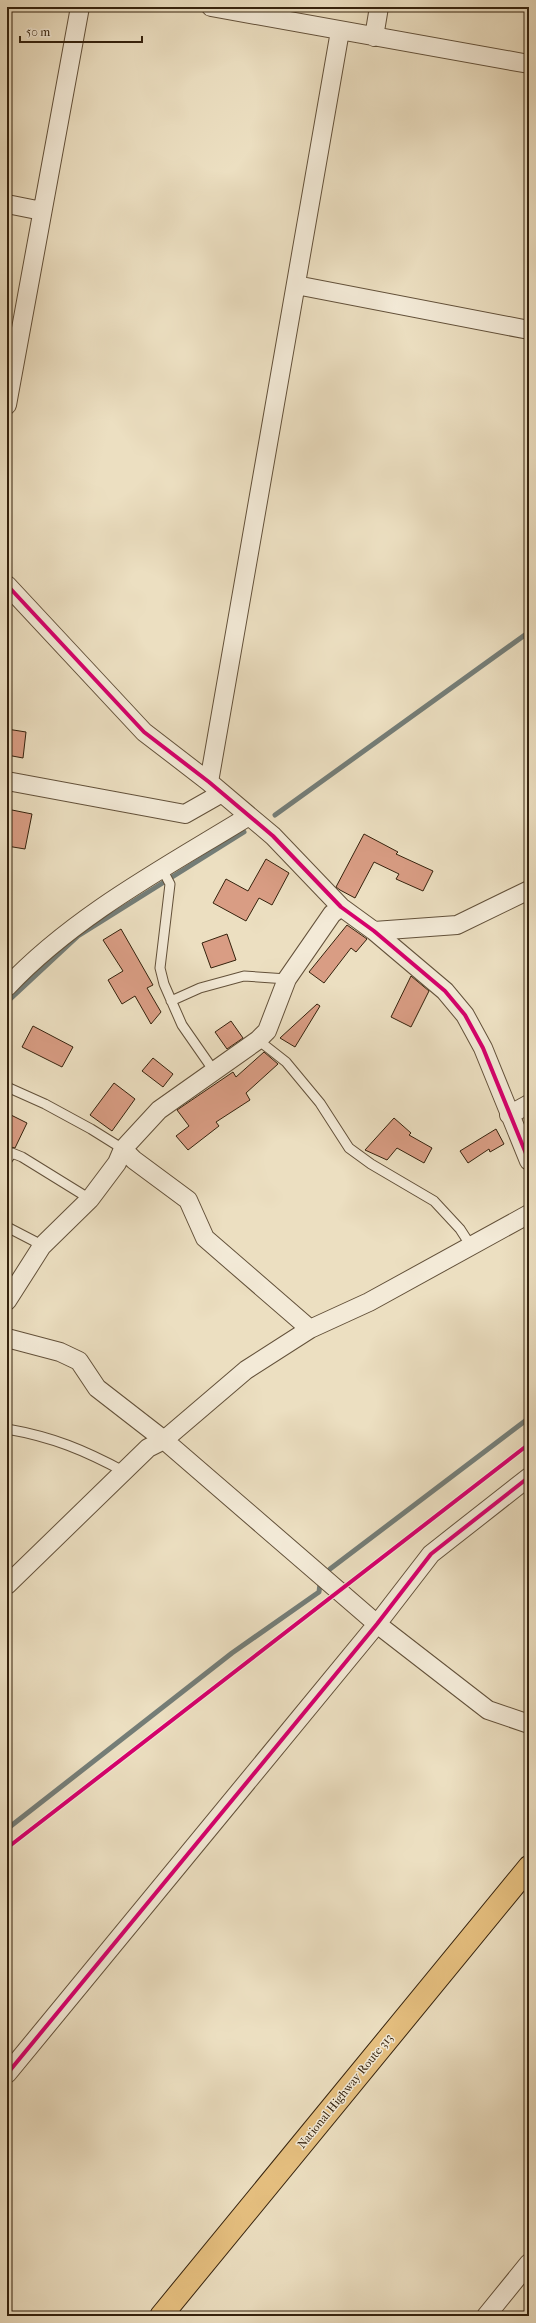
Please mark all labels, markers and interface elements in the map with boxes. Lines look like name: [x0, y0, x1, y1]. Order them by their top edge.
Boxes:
scale bar: [20, 18, 142, 44]
text: 50 m: [26, 25, 50, 39]
street label: National Highway Route 313: [294, 2031, 396, 2151]

